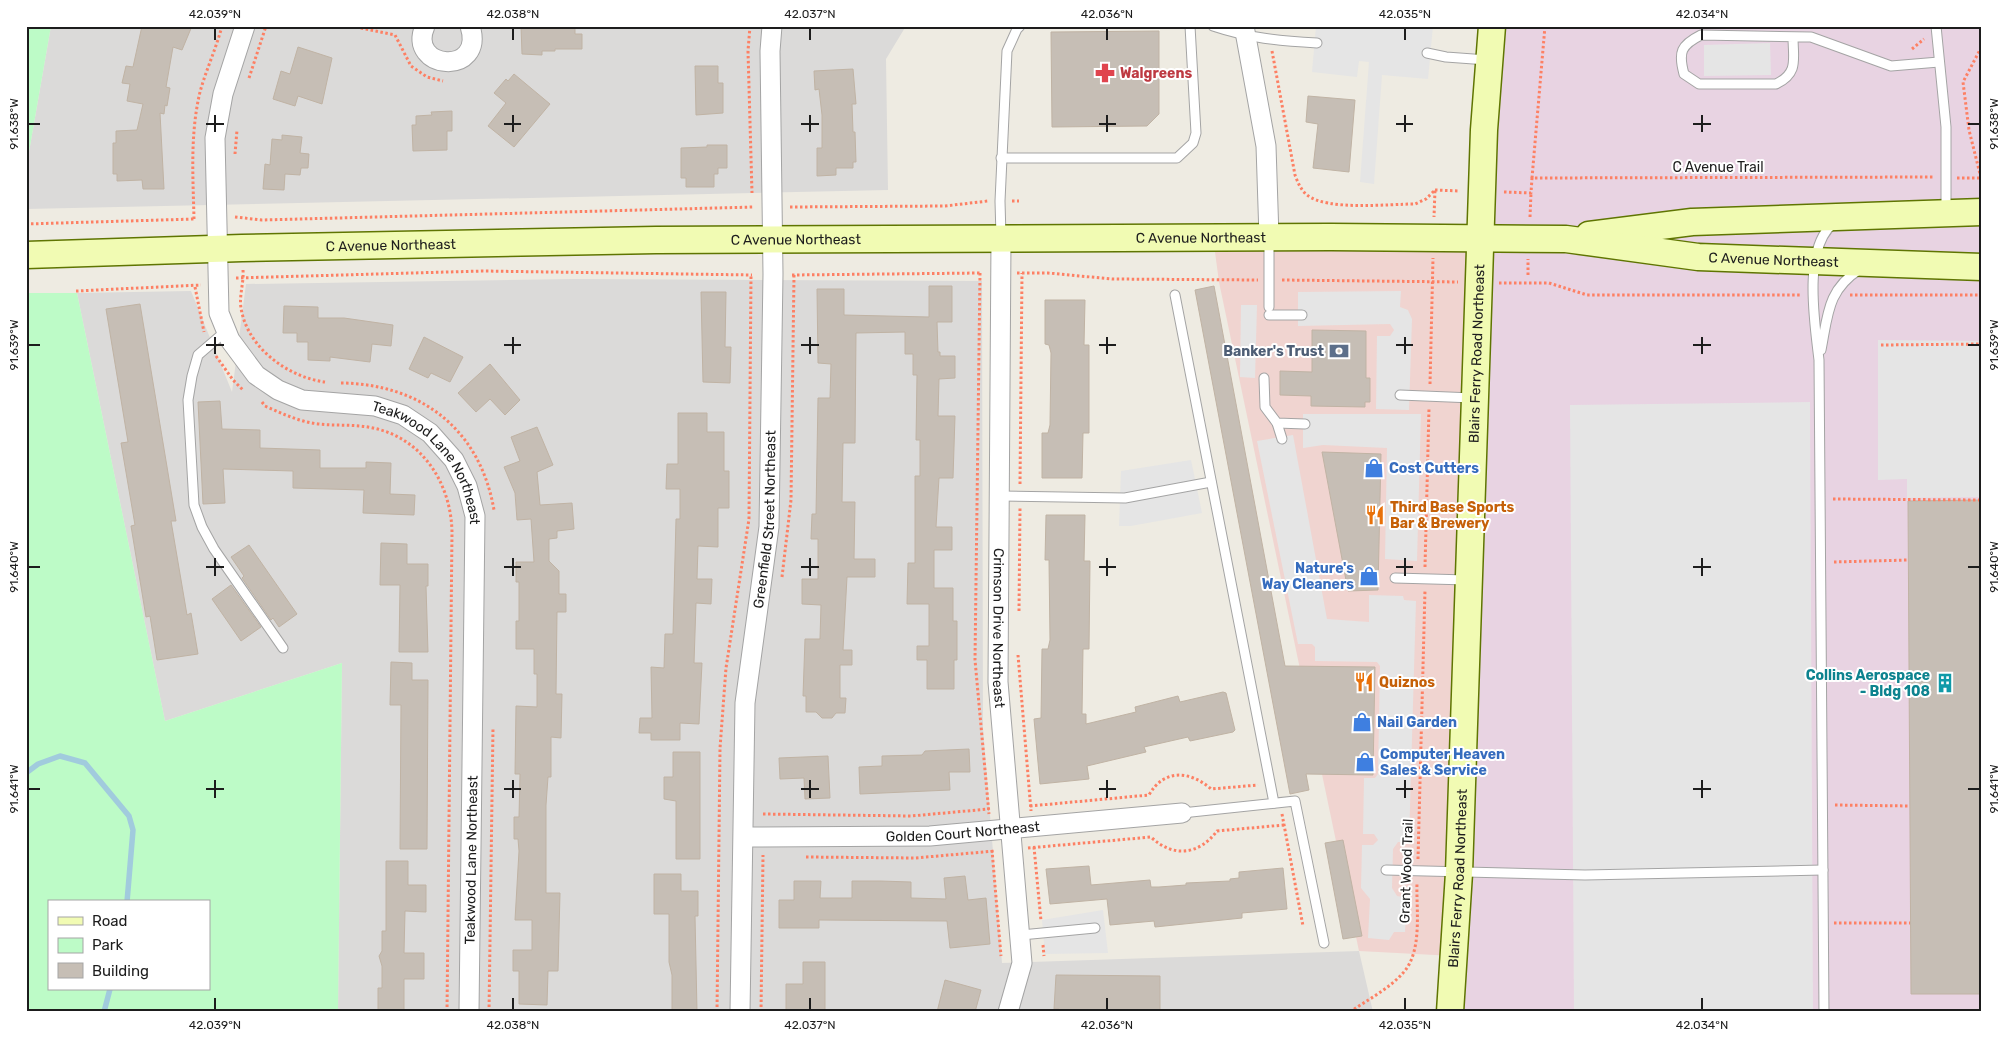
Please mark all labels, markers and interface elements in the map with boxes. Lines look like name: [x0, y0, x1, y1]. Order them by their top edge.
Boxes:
text: 42.039°N: [189, 7, 241, 21]
text: 42.038°N: [487, 7, 539, 21]
text: 42.037°N: [784, 7, 836, 21]
text: 42.036°N: [1081, 7, 1133, 21]
text: 42.035°N: [1379, 7, 1431, 21]
text: 42.034°N: [1676, 7, 1728, 21]
pharmacy icon: Walgreens: [1094, 62, 1116, 84]
place label: Walgreens: [1120, 65, 1192, 82]
text: 91.638°W: [7, 98, 21, 150]
text: 91.638°W: [1987, 98, 2001, 150]
street label: C Avenue Trail: [1672, 159, 1764, 176]
street label: C Avenue Northeast: [1136, 229, 1266, 247]
street label: C Avenue Northeast: [731, 231, 861, 249]
street label: C Avenue Northeast: [326, 236, 457, 255]
street label: C Avenue Northeast: [1708, 249, 1839, 271]
street label: Blairs Ferry Road Northeast: [1465, 263, 1489, 443]
text: 91.639°W: [7, 319, 21, 370]
text: 91.639°W: [1987, 319, 2001, 370]
bank icon: Banker's Trust: [1328, 340, 1350, 362]
place label: Banker's Trust: [1223, 343, 1324, 360]
street label: Teakwood Lane Northeast: [370, 398, 484, 525]
street label: Greenfield Street Northeast: [750, 430, 780, 610]
shop icon: Cost Cutters: [1363, 457, 1385, 479]
place label: Cost Cutters: [1389, 460, 1479, 477]
place label: Third Base Sports Bar & Brewery: [1390, 499, 1515, 532]
restaurant icon: Third Base Sports Bar & Brewery: [1364, 504, 1386, 526]
text: 91.640°W: [7, 541, 21, 593]
text: 91.640°W: [1987, 541, 2001, 593]
street label: Crimson Drive Northeast: [989, 548, 1008, 709]
place label: Nature's Way Cleaners: [1262, 560, 1354, 593]
shop icon: Nature's Way Cleaners: [1358, 565, 1380, 587]
place label: Collins Aerospace - Bldg 108: [1806, 667, 1930, 700]
restaurant icon: Quiznos: [1353, 671, 1375, 693]
building icon: Collins Aerospace - Bldg 108: [1934, 672, 1956, 694]
place label: Quiznos: [1379, 674, 1435, 691]
shop icon: Nail Garden: [1351, 711, 1373, 733]
place label: Nail Garden: [1377, 714, 1457, 731]
place label: Computer Heaven Sales & Service: [1380, 746, 1505, 779]
shop icon: Computer Heaven Sales & Service: [1354, 751, 1376, 773]
text: 91.641°W: [7, 764, 21, 814]
text: 91.641°W: [1987, 764, 2001, 814]
street label: Teakwood Lane Northeast: [462, 775, 481, 945]
street label: Blairs Ferry Road Northeast: [1445, 788, 1471, 968]
street label: Golden Court Northeast: [886, 818, 1041, 845]
street label: Grant Wood Trail: [1396, 818, 1417, 924]
legend: [48, 900, 210, 990]
text: Road: [92, 912, 128, 930]
text: Park: [92, 936, 123, 954]
text: Building: [92, 962, 149, 980]
text: 42.039°N: [189, 1018, 241, 1032]
text: 42.038°N: [487, 1018, 539, 1032]
text: 42.037°N: [784, 1018, 836, 1032]
text: 42.036°N: [1081, 1018, 1133, 1032]
text: 42.035°N: [1379, 1018, 1431, 1032]
text: 42.034°N: [1676, 1018, 1728, 1032]

